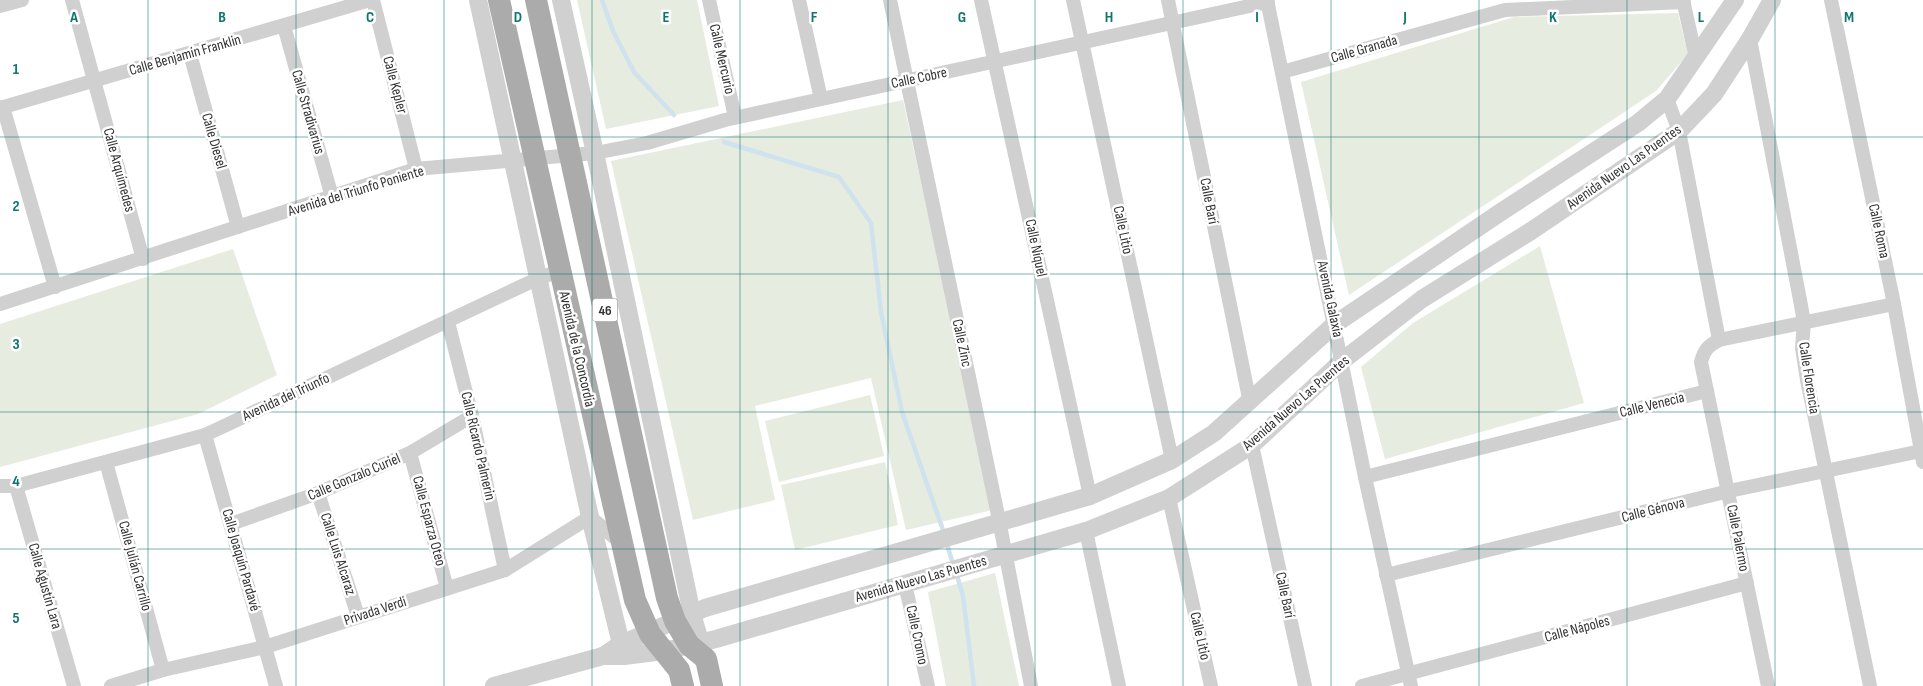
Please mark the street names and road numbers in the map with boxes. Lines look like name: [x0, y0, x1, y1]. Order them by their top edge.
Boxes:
street label: Calle Mercurio: [705, 22, 739, 96]
street label: Calle Benjamín Franklin: [127, 30, 243, 80]
street label: Calle Granada: [1329, 30, 1400, 68]
street label: Calle Kepler: [378, 54, 412, 116]
street label: Calle Cobre: [889, 63, 949, 93]
street label: Calle Stradivarius: [287, 68, 329, 156]
street label: Calle Diesel: [197, 111, 231, 171]
street label: Avenida Nuevo Las Puentes: [1562, 120, 1685, 214]
street label: Calle Arquímedes: [99, 126, 139, 214]
street label: Avenida del Triunfo Poniente: [285, 161, 426, 221]
street label: Calle Barí: [1195, 176, 1223, 226]
street label: Calle Roma: [1864, 202, 1894, 260]
street label: Calle Litio: [1109, 204, 1137, 256]
street label: Calle Níquel: [1021, 217, 1051, 279]
street label: Avenida Galaxia: [1312, 258, 1347, 339]
street label: Avenida de la Concordia: [554, 288, 600, 409]
road number: 46: [592, 298, 618, 322]
street label: Calle Zinc: [948, 317, 976, 369]
street label: Calle Florencia: [1794, 341, 1824, 416]
street label: Avenida Nuevo Las Puentes: [1238, 351, 1353, 455]
street label: Avenida del Triunfo: [238, 369, 333, 426]
street label: Calle Venecia: [1618, 388, 1687, 422]
street label: Calle Ricardo Palmerin: [456, 390, 500, 502]
street label: Calle Gonzalo Curiel: [305, 449, 403, 505]
street label: Calle Esparza Oteo: [408, 474, 450, 568]
street label: Calle Génova: [1620, 493, 1687, 527]
street label: Calle Palermo: [1722, 503, 1754, 573]
street label: Calle Joaquín Pardavé: [217, 507, 265, 613]
street label: Calle Luis Alcaraz: [316, 510, 360, 598]
street label: Calle Julián Carrillo: [114, 519, 156, 613]
street label: Calle Agustín Lara: [24, 541, 66, 631]
street label: Avenida Nuevo Las Puentes: [852, 551, 989, 607]
street label: Calle Barí: [1271, 570, 1299, 620]
street label: Privada Verdi: [341, 592, 409, 630]
street label: Calle Cromo: [901, 604, 933, 666]
street label: Calle Litio: [1185, 610, 1215, 662]
street label: Calle Nápoles: [1542, 611, 1612, 647]

